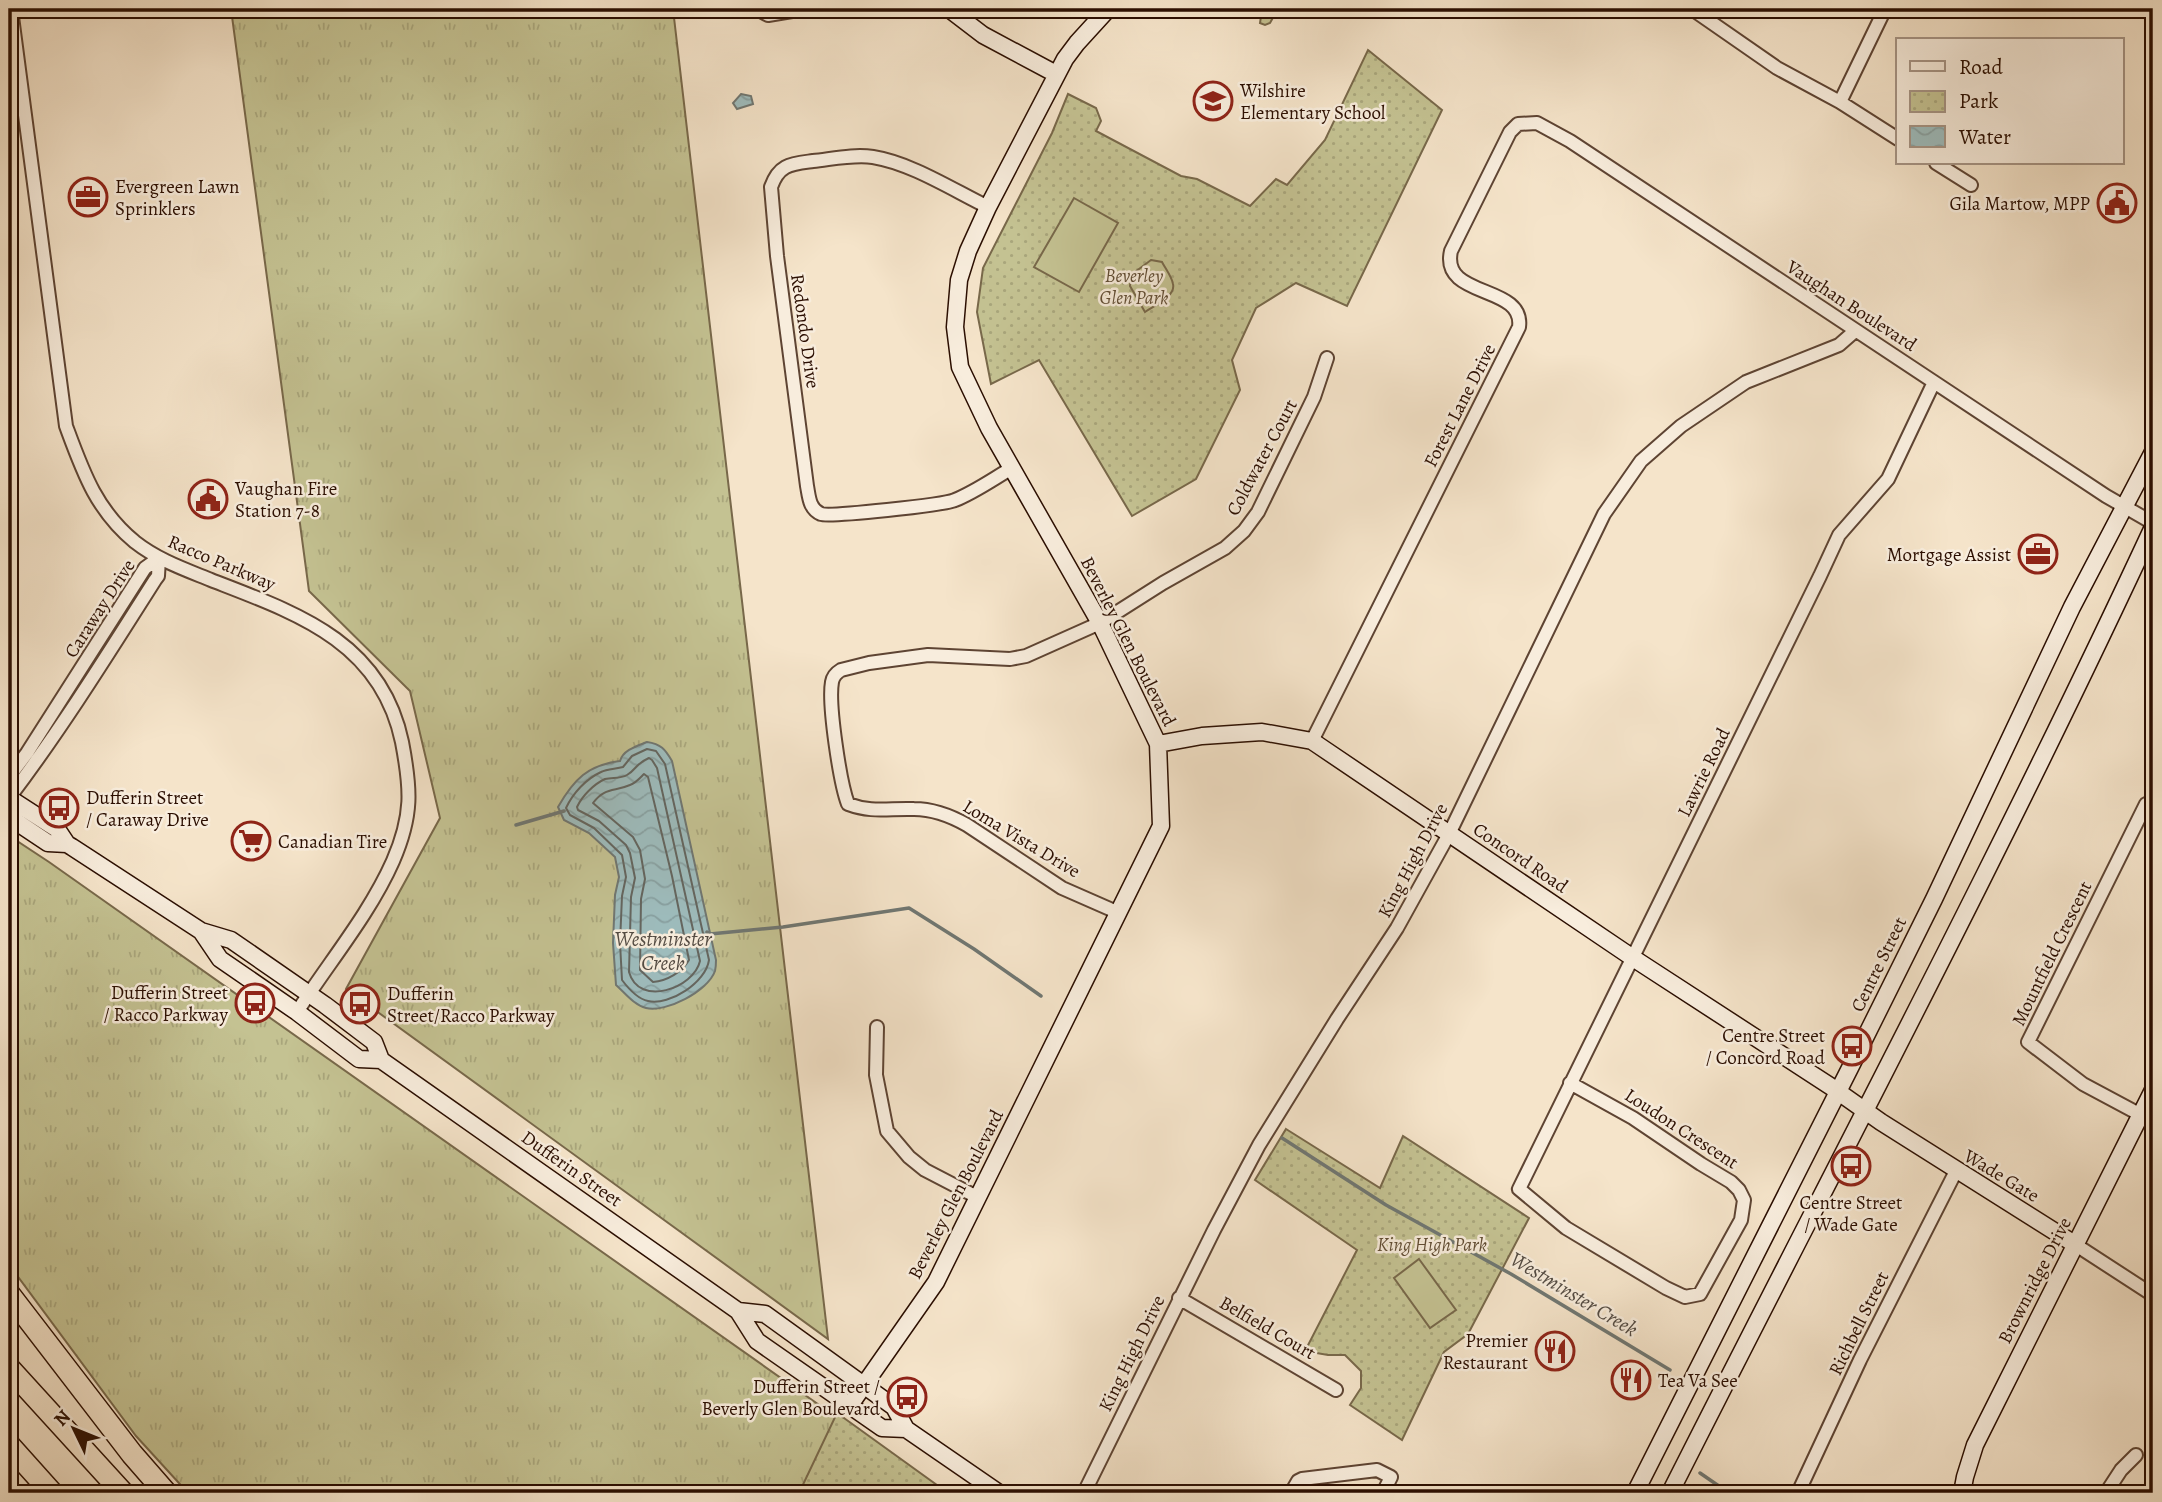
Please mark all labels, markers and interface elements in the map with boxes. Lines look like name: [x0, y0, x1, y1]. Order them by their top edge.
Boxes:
legend: [1896, 38, 2124, 164]
text: Road: [1959, 53, 2003, 81]
place label: Wilshire Elementary School: [1239, 78, 1386, 126]
school or university icon: Wilshire Elementary School: [1192, 80, 1234, 122]
text: Park: [1959, 87, 1999, 115]
text: Water: [1958, 123, 2011, 151]
place label: Evergreen Lawn Sprinklers: [115, 174, 239, 222]
office icon: Evergreen Lawn Sprinklers: [67, 176, 109, 218]
public building icon: Gila Martow, MPP: [2096, 182, 2138, 224]
place label: Gila Martow, MPP: [1950, 191, 2091, 217]
street label: Vaughan Boulevard: [1781, 253, 1922, 358]
park label: Beverley Glen Park: [1099, 263, 1169, 311]
street label: Redondo Drive: [784, 272, 826, 390]
street label: Forest Lane Drive: [1418, 339, 1502, 472]
street label: Coldwater Court: [1220, 395, 1303, 520]
place label: Vaughan Fire Station 7-8: [234, 476, 337, 524]
public building icon: Vaughan Fire Station 7-8: [187, 478, 229, 520]
street label: Racco Parkway: [164, 529, 280, 597]
office icon: Mortgage Assist: [2017, 533, 2059, 575]
place label: Mortgage Assist: [1887, 542, 2011, 568]
street label: Beverley Glen Boulevard: [1074, 552, 1183, 731]
street label: Caraway Drive: [58, 554, 141, 663]
street label: Lawrie Road: [1671, 723, 1737, 821]
place label: Dufferin Street / Caraway Drive: [86, 785, 209, 833]
bus stop icon: Dufferin Street / Caraway Drive: [38, 787, 80, 829]
street label: Loma Vista Drive: [958, 793, 1085, 884]
street label: King High Drive: [1372, 798, 1454, 922]
street label: Concord Road: [1468, 817, 1574, 900]
supermarket icon: Canadian Tire: [230, 820, 272, 862]
place label: Canadian Tire: [278, 829, 387, 855]
street label: Mountfield Crescent: [2006, 877, 2098, 1030]
street label: Centre Street: [1845, 913, 1913, 1016]
water label: Westminster Creek: [615, 925, 712, 977]
place label: Dufferin Street / Racco Parkway: [103, 980, 229, 1028]
place label: Dufferin Street/Racco Parkway: [387, 981, 555, 1029]
bus stop icon: Dufferin Street / Racco Parkway: [234, 982, 276, 1024]
bus stop icon: Dufferin Street/Racco Parkway: [339, 983, 381, 1025]
place label: Centre Street / Concord Road: [1706, 1023, 1826, 1071]
bus stop icon: Centre Street / Concord Road: [1831, 1025, 1873, 1067]
street label: Loudon Crescent: [1619, 1082, 1743, 1175]
street label: Beverley Glen Boulevard: [902, 1104, 1010, 1284]
street label: Dufferin Street: [516, 1125, 627, 1213]
street label: Wade Gate: [1958, 1143, 2044, 1209]
bus stop icon: Centre Street / Wade Gate: [1830, 1145, 1872, 1187]
place label: Centre Street / Wade Gate: [1800, 1190, 1902, 1238]
street label: Brownridge Drive: [1992, 1213, 2078, 1348]
park label: King High Park: [1377, 1232, 1487, 1258]
water label: Westminster Creek: [1505, 1245, 1643, 1343]
street label: Richbell Street: [1822, 1267, 1895, 1380]
street label: Belfield Court: [1215, 1290, 1320, 1366]
street label: King High Drive: [1092, 1291, 1171, 1416]
place label: Premier Restaurant: [1443, 1328, 1528, 1376]
restaurant icon: Premier Restaurant: [1534, 1330, 1576, 1372]
restaurant icon: Tea Va See: [1610, 1359, 1652, 1401]
place label: Tea Va See: [1658, 1368, 1738, 1394]
place label: Dufferin Street / Beverly Glen Boulevard: [701, 1374, 881, 1422]
bus stop icon: Dufferin Street / Beverly Glen Boulevard: [886, 1376, 928, 1418]
north arrow: [38, 1394, 108, 1464]
text: N: [48, 1404, 77, 1432]

